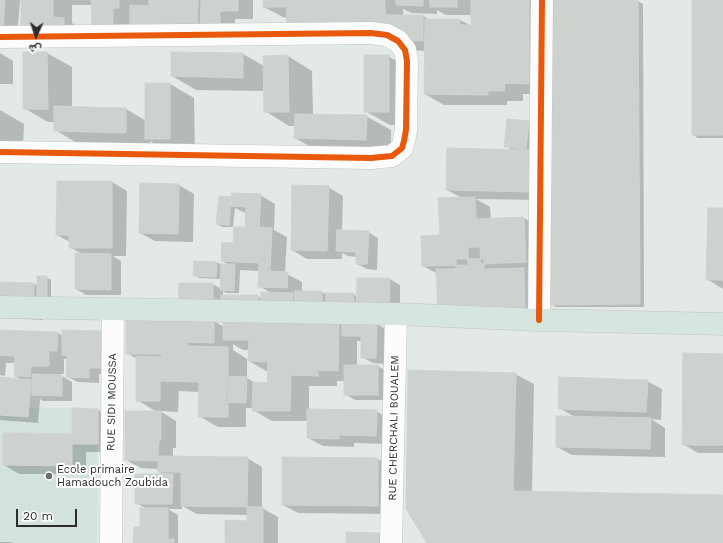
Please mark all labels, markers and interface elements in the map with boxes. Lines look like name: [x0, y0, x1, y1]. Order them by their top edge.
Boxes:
north arrow: [16, 16, 56, 56]
text: ش: [28, 42, 42, 55]
street label: RUE SIDI MOUSSA: [105, 353, 119, 451]
street label: RUE CHERCHALI BOUALEM: [386, 355, 402, 501]
place label: Ecole primaire Hamadouch Zoubida: [57, 463, 168, 489]
marker: Ecole primaire Hamadouch Zoubida: [44, 471, 54, 481]
scale bar: [18, 501, 79, 527]
text: 20 m: [23, 509, 53, 523]

